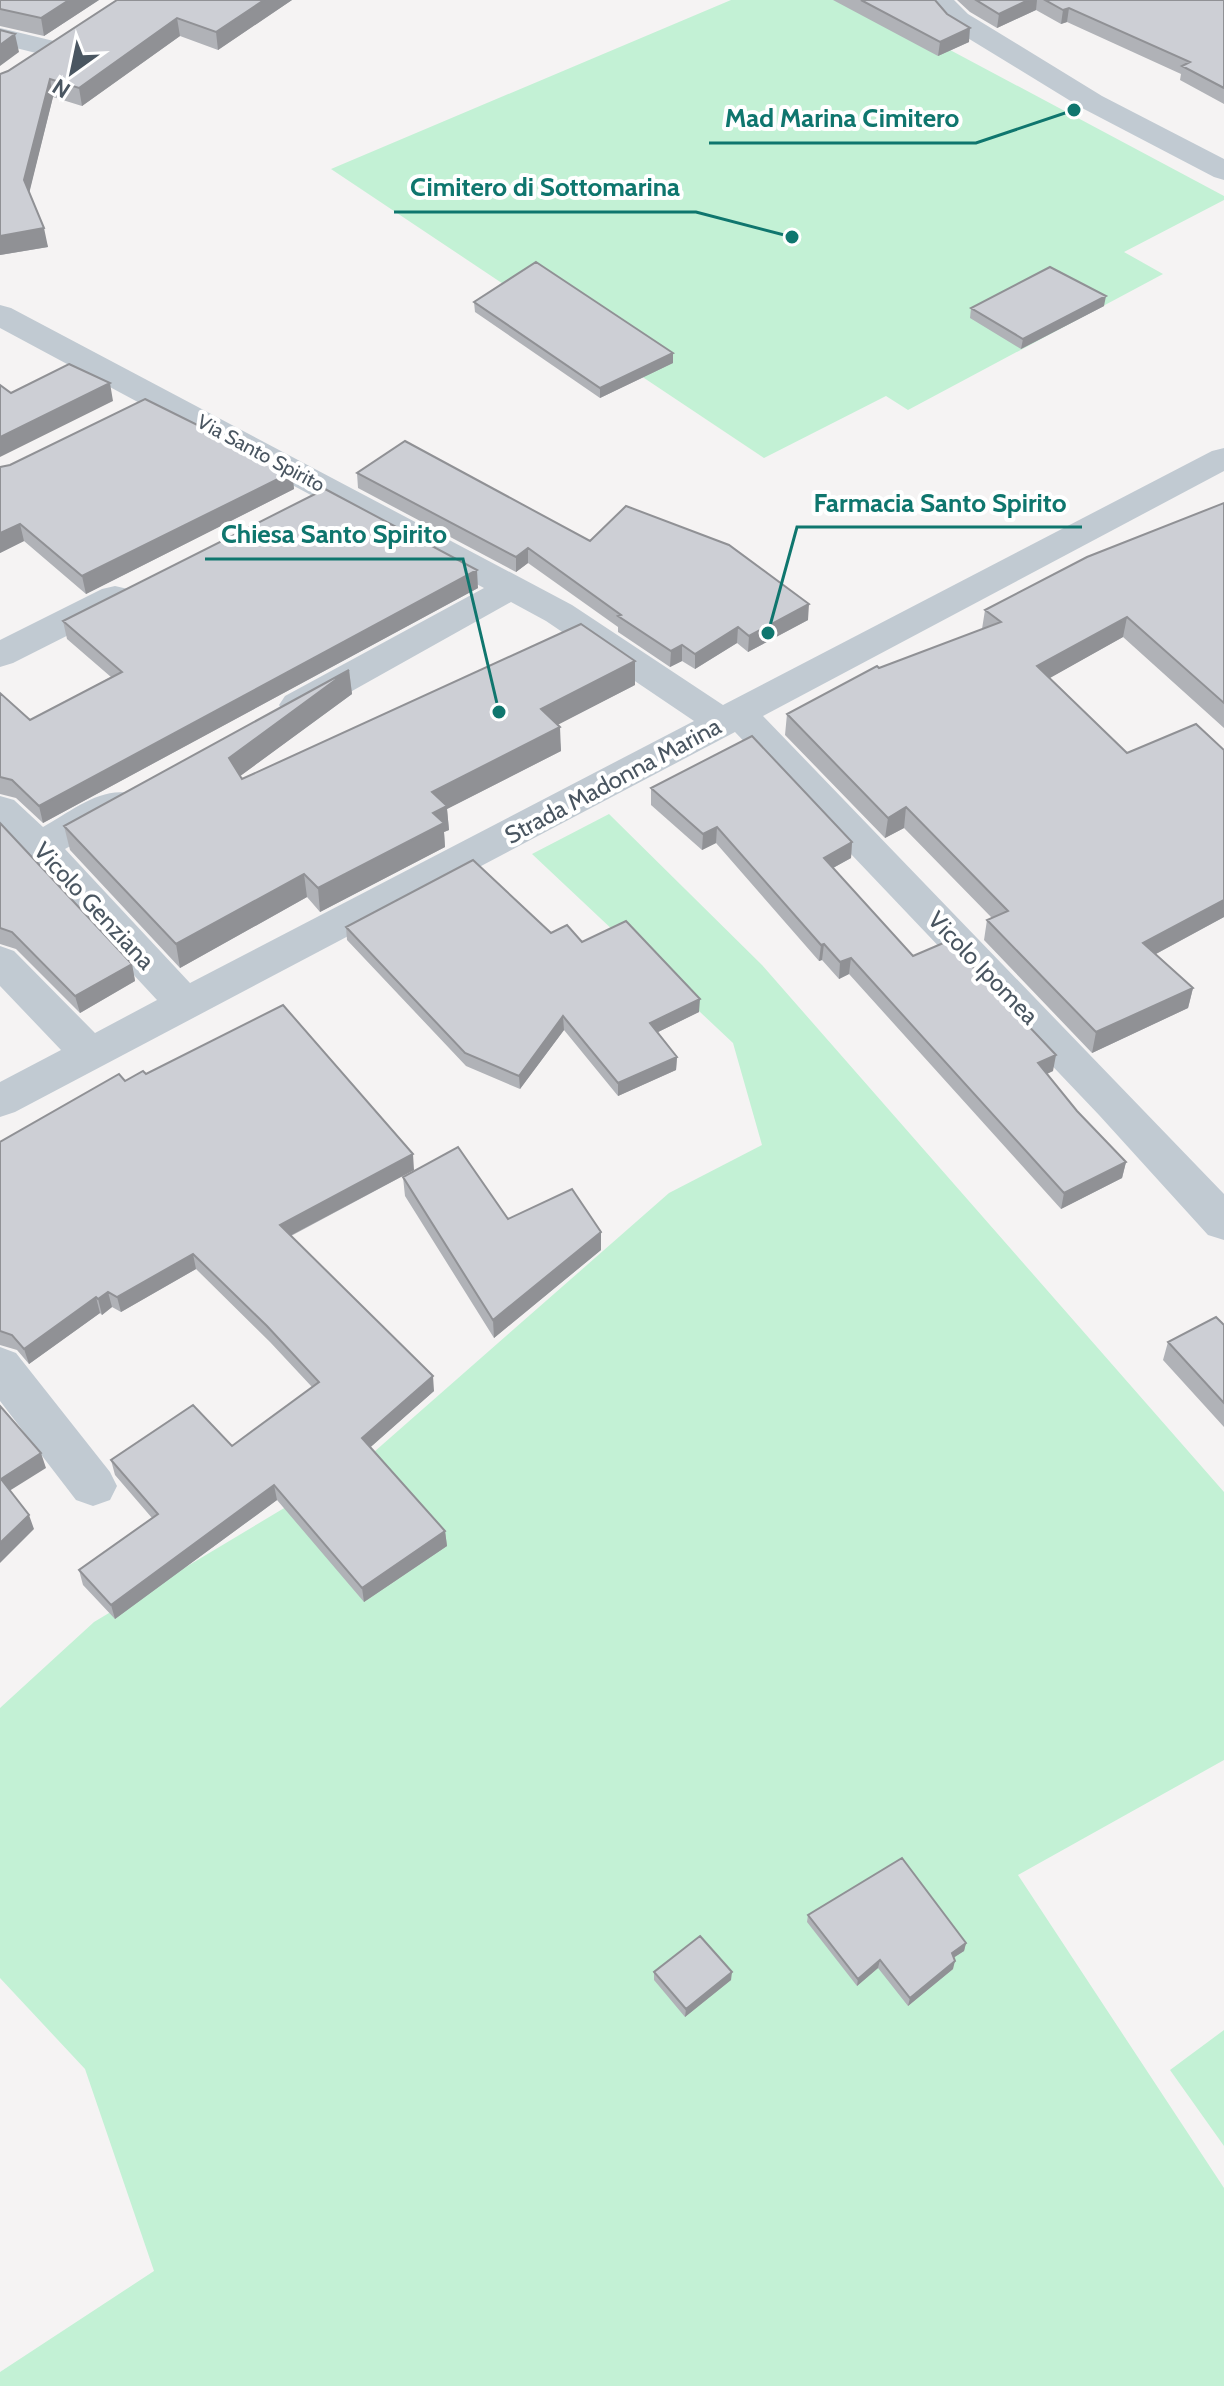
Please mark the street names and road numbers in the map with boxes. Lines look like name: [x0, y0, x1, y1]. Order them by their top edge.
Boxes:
street label: Via Santo Spirito: [193, 409, 329, 497]
street label: Strada Madonna Marina: [500, 711, 726, 850]
street label: Vicolo Genziana: [28, 836, 161, 976]
street label: Vicolo Ipomea: [922, 905, 1045, 1031]

